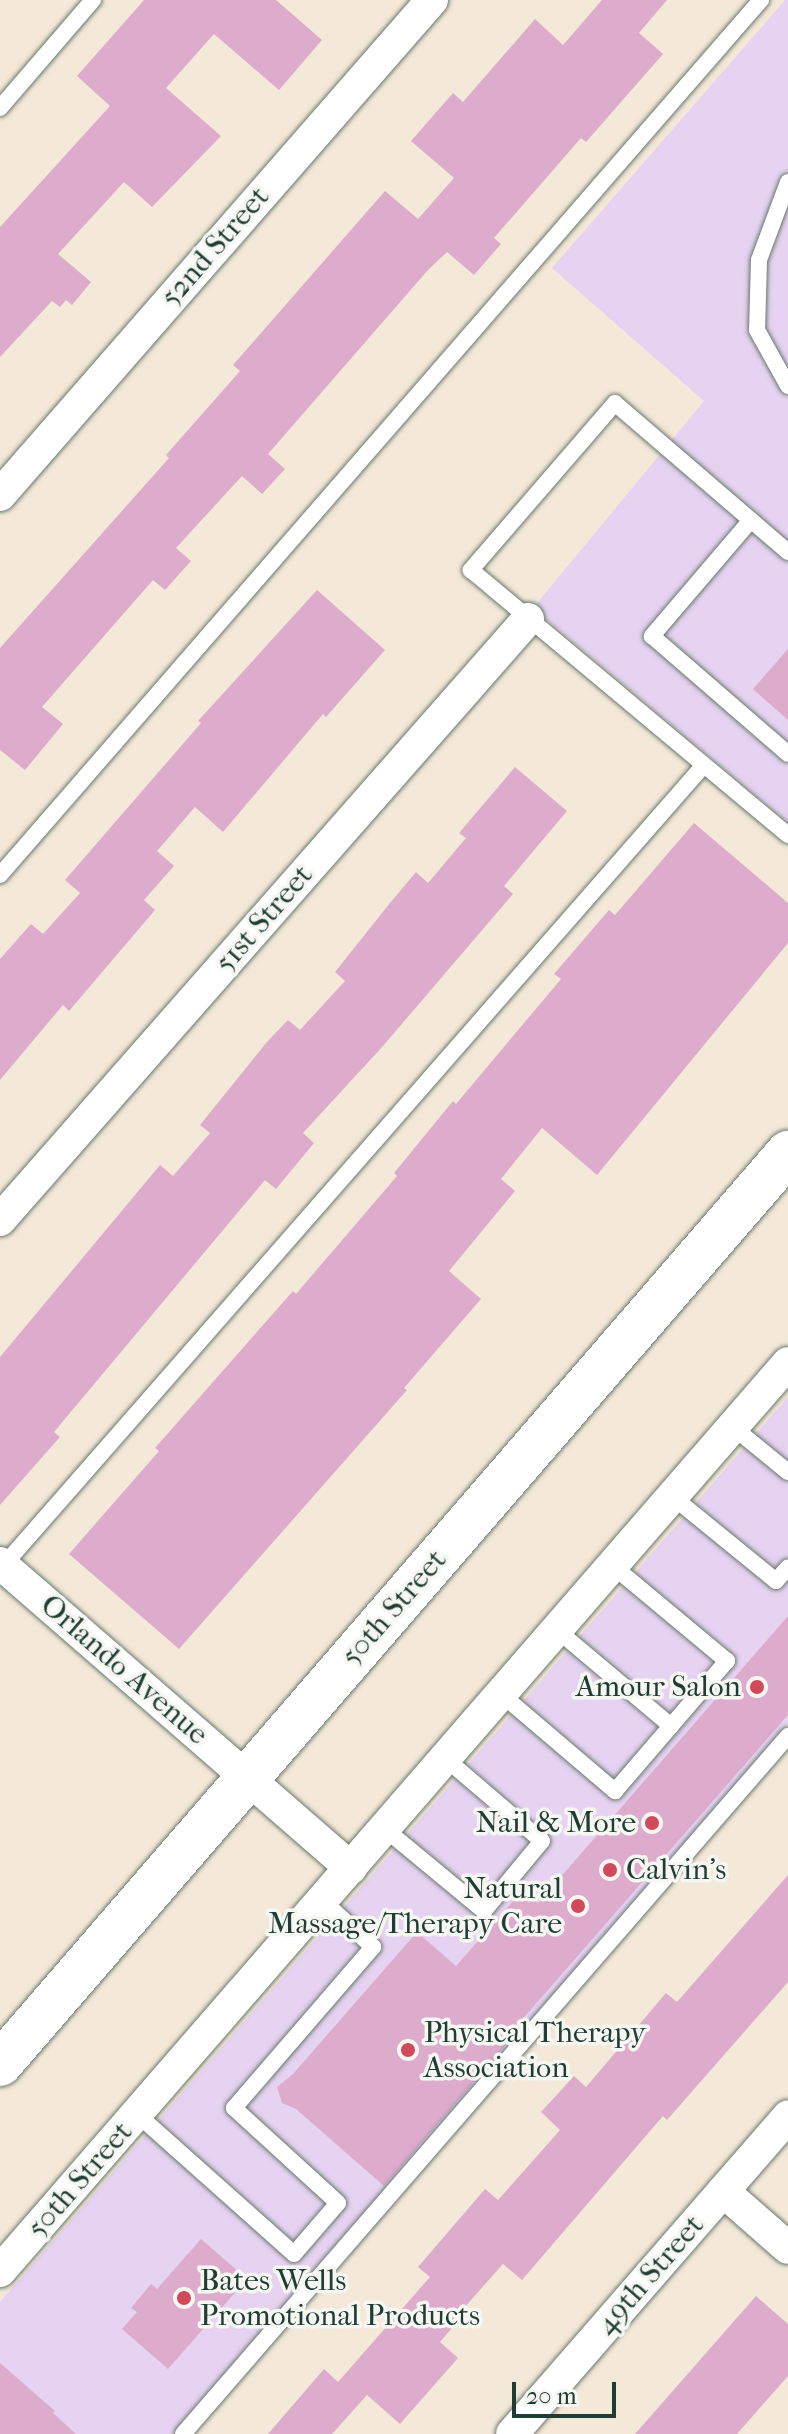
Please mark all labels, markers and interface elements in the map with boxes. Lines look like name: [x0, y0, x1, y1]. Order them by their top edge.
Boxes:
street label: 52nd Street: [153, 179, 277, 315]
street label: 51st Street: [207, 858, 321, 980]
street label: 50th Street: [334, 1542, 454, 1674]
street label: Orlando Avenue: [33, 1587, 215, 1753]
place label: Amour Salon: [576, 1669, 741, 1705]
marker: Amour Salon: [748, 1678, 766, 1696]
place label: Nail & More: [476, 1805, 636, 1841]
marker: Nail & More: [643, 1814, 661, 1832]
place label: Calvin's: [626, 1852, 726, 1888]
marker: Calvin's: [601, 1861, 619, 1879]
place label: Natural Massage/Therapy Care: [268, 1871, 562, 1942]
marker: Natural Massage/Therapy Care: [569, 1897, 587, 1915]
place label: Physical Therapy Association: [424, 2015, 646, 2086]
marker: Physical Therapy Association: [399, 2041, 417, 2059]
street label: 50th Street: [20, 2114, 140, 2246]
street label: 49th Street: [588, 2208, 712, 2342]
place label: Bates Wells Promotional Products: [200, 2263, 480, 2334]
marker: Bates Wells Promotional Products: [175, 2289, 193, 2307]
scale bar: [516, 2366, 620, 2416]
text: 20 m: [526, 2382, 577, 2410]

